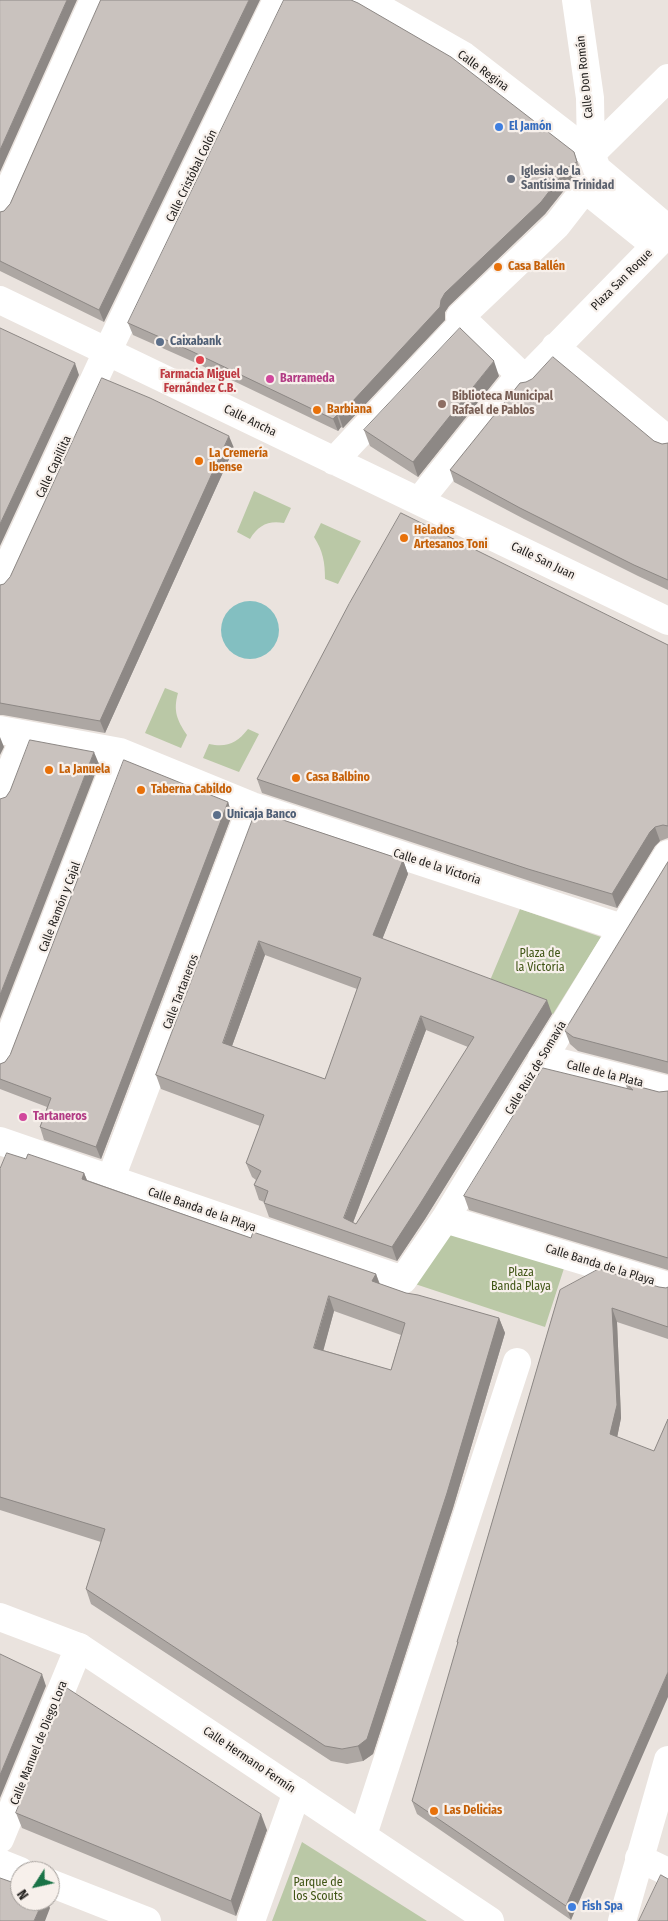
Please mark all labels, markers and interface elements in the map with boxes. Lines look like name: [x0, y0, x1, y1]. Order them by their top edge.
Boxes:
street label: Calle Don Román: [573, 35, 597, 119]
street label: Calle Regina: [455, 48, 511, 94]
place label: El Jamón: [509, 120, 552, 134]
marker: El Jamón: [493, 121, 505, 133]
street label: Calle Cristóbal Colón: [163, 127, 221, 225]
place label: Iglesia de la Santísima Trinidad: [521, 165, 614, 193]
marker: Iglesia de la Santísima Trinidad: [505, 173, 517, 185]
street label: Plaza San Roque: [588, 246, 656, 314]
place label: Casa Ballén: [508, 260, 565, 274]
marker: Casa Ballén: [492, 261, 504, 273]
place label: Caixabank: [170, 335, 221, 349]
marker: Caixabank: [154, 336, 166, 348]
marker: Farmacia Miguel Fernández C.B.: [194, 354, 206, 366]
place label: Farmacia Miguel Fernández C.B.: [160, 368, 240, 396]
place label: Barrameda: [280, 372, 335, 386]
marker: Barrameda: [264, 373, 276, 385]
place label: Biblioteca Municipal Rafael de Pablos: [452, 390, 553, 418]
marker: Biblioteca Municipal Rafael de Pablos: [436, 398, 448, 410]
street label: Calle Ancha: [221, 402, 279, 440]
place label: Barbiana: [327, 403, 372, 417]
marker: Barbiana: [311, 404, 323, 416]
street label: Calle Capillita: [33, 434, 75, 500]
place label: La Cremería Ibense: [209, 447, 268, 475]
marker: La Cremería Ibense: [193, 455, 205, 467]
place label: Helados Artesanos Toni: [414, 524, 488, 552]
marker: Helados Artesanos Toni: [398, 532, 410, 544]
street label: Calle San Juan: [509, 539, 577, 583]
place label: La Januela: [59, 763, 110, 777]
marker: La Januela: [43, 764, 55, 776]
place label: Casa Balbino: [306, 771, 370, 785]
marker: Casa Balbino: [290, 772, 302, 784]
place label: Taberna Cabildo: [151, 783, 232, 797]
marker: Taberna Cabildo: [135, 784, 147, 796]
place label: Unicaja Banco: [227, 808, 296, 822]
marker: Unicaja Banco: [211, 809, 223, 821]
street label: Calle de la Victoria: [391, 846, 483, 888]
street label: Calle Ramón y Cajal: [36, 860, 84, 954]
park label: Plaza de la Victoria: [515, 947, 565, 975]
street label: Calle Tartaneros: [160, 953, 202, 1031]
street label: Calle Ruiz de Somavía: [502, 1019, 570, 1117]
street label: Calle de la Plata: [565, 1058, 645, 1090]
place label: Tartaneros: [33, 1110, 87, 1124]
marker: Tartaneros: [17, 1111, 29, 1123]
street label: Calle Banda de la Playa: [146, 1185, 258, 1235]
street label: Calle Banda de la Playa: [544, 1241, 656, 1289]
park label: Plaza Banda Playa: [491, 1266, 551, 1294]
street label: Calle Manuel de Diego Lora: [8, 1679, 70, 1807]
street label: Calle Hermano Fermín: [200, 1724, 298, 1796]
place label: Las Delicias: [444, 1804, 502, 1818]
marker: Las Delicias: [428, 1805, 440, 1817]
north arrow: [10, 1861, 60, 1911]
park label: Parque de los Scouts: [293, 1876, 343, 1904]
text: N: [14, 1886, 32, 1903]
place label: Fish Spa: [582, 1900, 623, 1914]
marker: Fish Spa: [566, 1901, 578, 1913]

